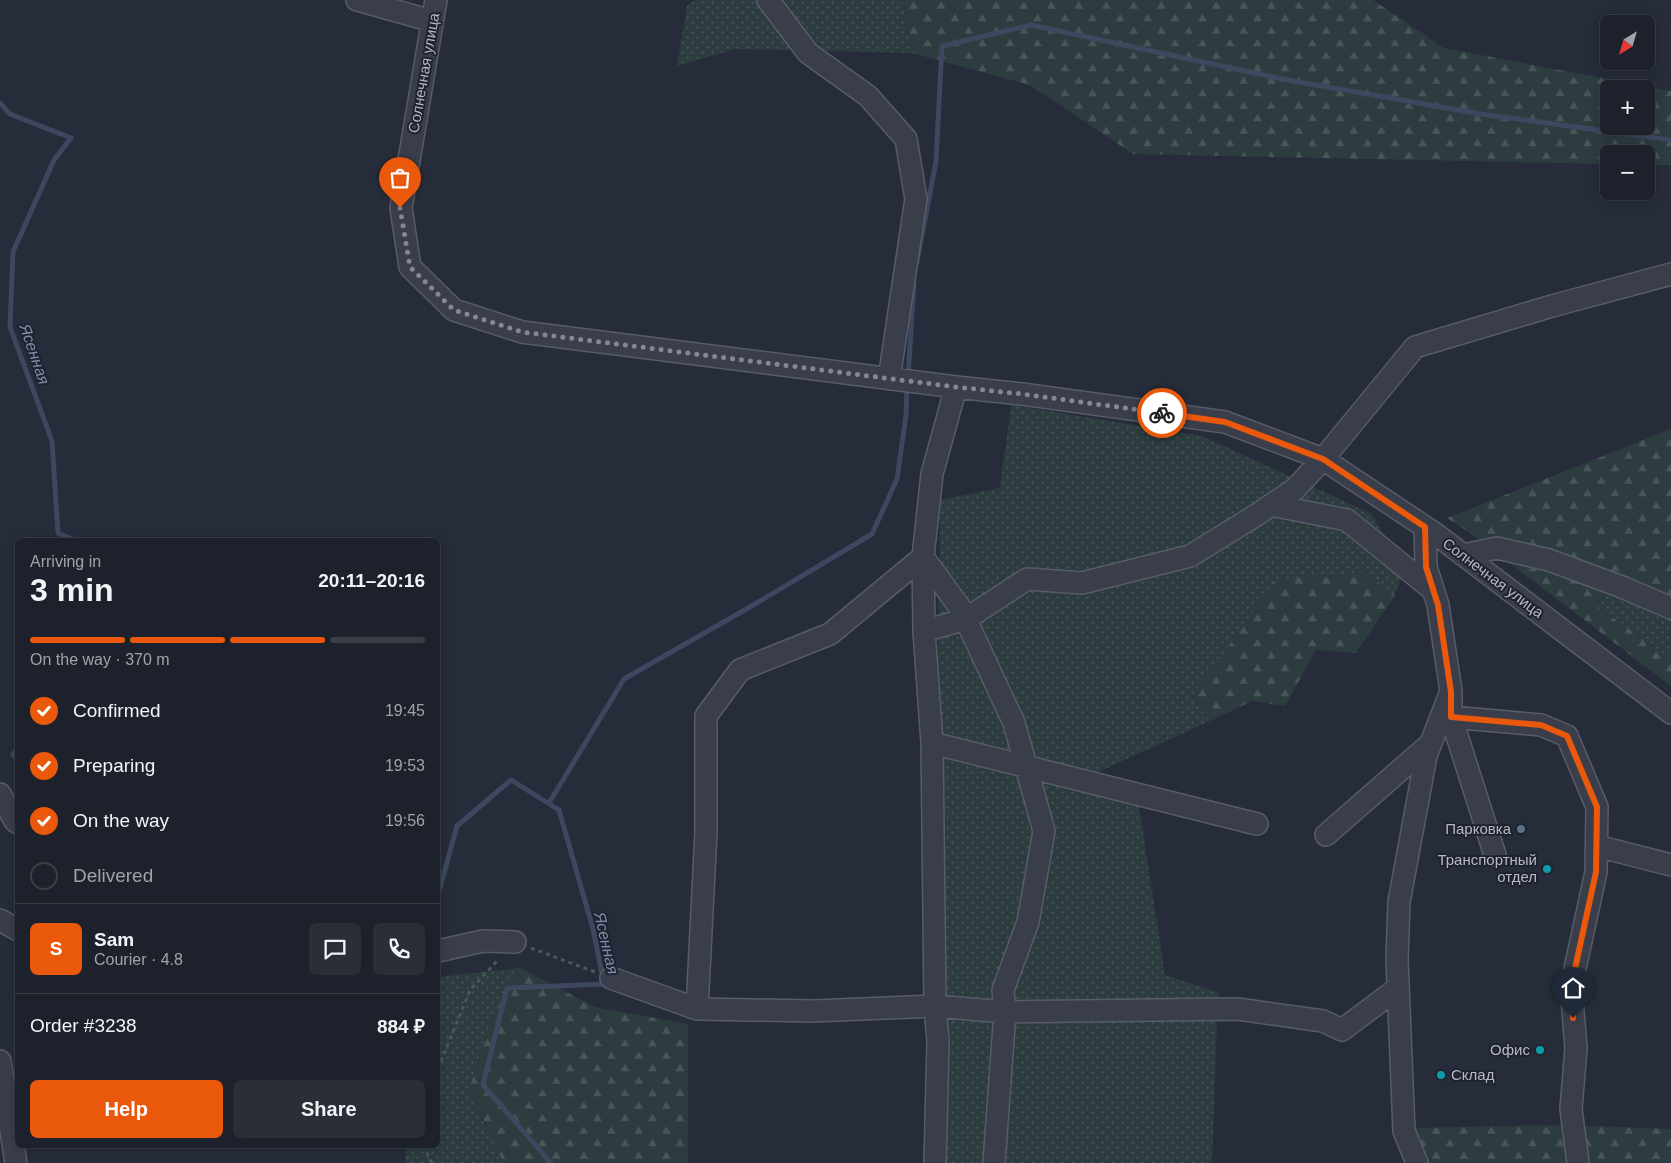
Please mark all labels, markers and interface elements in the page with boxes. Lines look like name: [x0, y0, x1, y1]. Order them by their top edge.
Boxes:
street label: Солнечная улица: [405, 11, 443, 134]
north arrow: [1600, 15, 1655, 70]
map controls: [1600, 15, 1655, 200]
button: +: [1600, 80, 1655, 135]
button: −: [1600, 145, 1655, 200]
pin: [379, 157, 421, 208]
icon: bag: [386, 164, 414, 192]
water label: Ясенная: [16, 321, 53, 387]
courier: [1137, 388, 1187, 438]
icon: bike: [1148, 399, 1176, 427]
street label: Солнечная улица: [1440, 534, 1548, 621]
text: Arriving in: [30, 553, 101, 570]
text: 20:11–20:16: [318, 570, 425, 591]
text: 3 min: [30, 572, 114, 608]
text: On the way · 370 m: [30, 651, 170, 668]
icon: check: [30, 697, 58, 725]
text: Confirmed: [73, 700, 161, 721]
text: 19:45: [385, 702, 425, 719]
icon: check: [30, 752, 58, 780]
text: Preparing: [73, 755, 155, 776]
text: 19:53: [385, 757, 425, 774]
icon: check: [30, 807, 58, 835]
text: On the way: [73, 810, 169, 831]
text: 19:56: [385, 812, 425, 829]
place label: Парковка: [1445, 820, 1512, 837]
marker: Парковка: [1515, 823, 1527, 835]
place label: Транспортный отдел: [1437, 851, 1537, 885]
marker: Транспортный отдел: [1541, 863, 1553, 875]
text: Delivered: [73, 865, 153, 886]
water label: Ясенная: [591, 910, 622, 976]
button: chat: [309, 923, 361, 975]
button: phone: [373, 923, 425, 975]
text: Sam: [94, 929, 134, 950]
text: S: [50, 938, 62, 959]
text: Courier · 4.8: [94, 951, 183, 968]
pin: [1552, 967, 1594, 1018]
icon: home: [1559, 974, 1587, 1002]
text: Order #3238: [30, 1015, 137, 1036]
text: 884 ₽: [377, 1016, 425, 1037]
place label: Офис: [1490, 1041, 1530, 1058]
marker: Офис: [1534, 1044, 1546, 1056]
place label: Склад: [1451, 1066, 1495, 1083]
marker: Склад: [1435, 1069, 1447, 1081]
button: Help: [30, 1080, 223, 1138]
button: Share: [233, 1080, 425, 1138]

